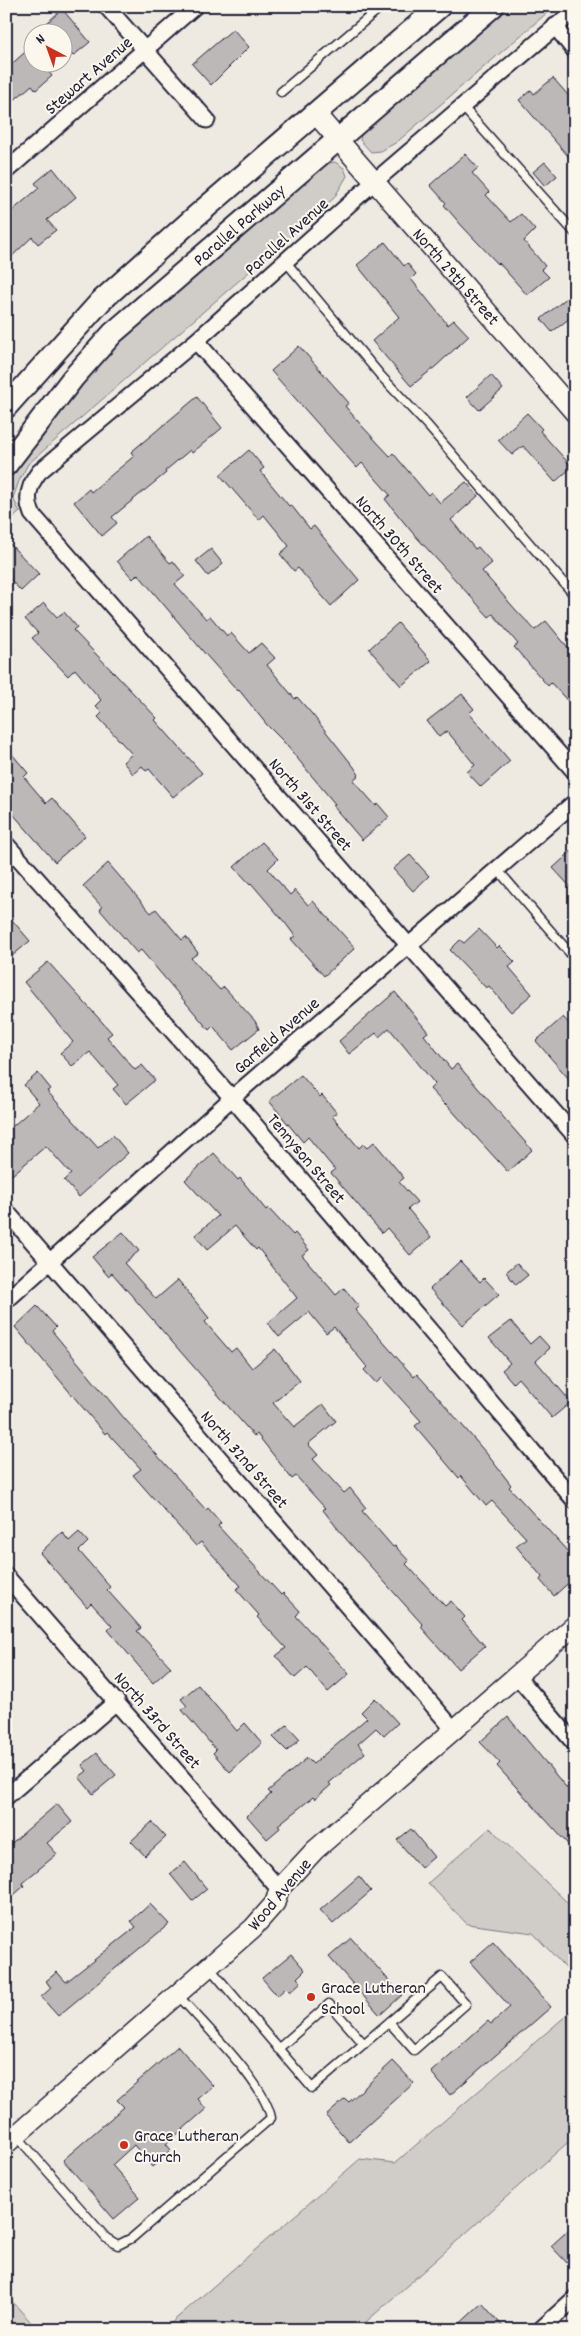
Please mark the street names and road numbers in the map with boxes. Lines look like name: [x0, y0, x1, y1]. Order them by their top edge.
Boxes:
street label: Stewart Avenue: [40, 32, 139, 122]
street label: Parallel Parkway: [189, 179, 293, 274]
street label: Parallel Avenue: [240, 193, 335, 283]
street label: North 29th Street: [405, 224, 504, 332]
street label: North 30th Street: [348, 491, 448, 601]
street label: North 31st Street: [261, 753, 357, 858]
street label: Garfield Avenue: [229, 992, 326, 1081]
street label: Tennyson Street: [260, 1109, 351, 1210]
street label: North 32nd Street: [193, 1406, 293, 1516]
street label: North 33rd Street: [107, 1668, 206, 1776]
street label: Wood Avenue: [243, 1854, 319, 1937]

